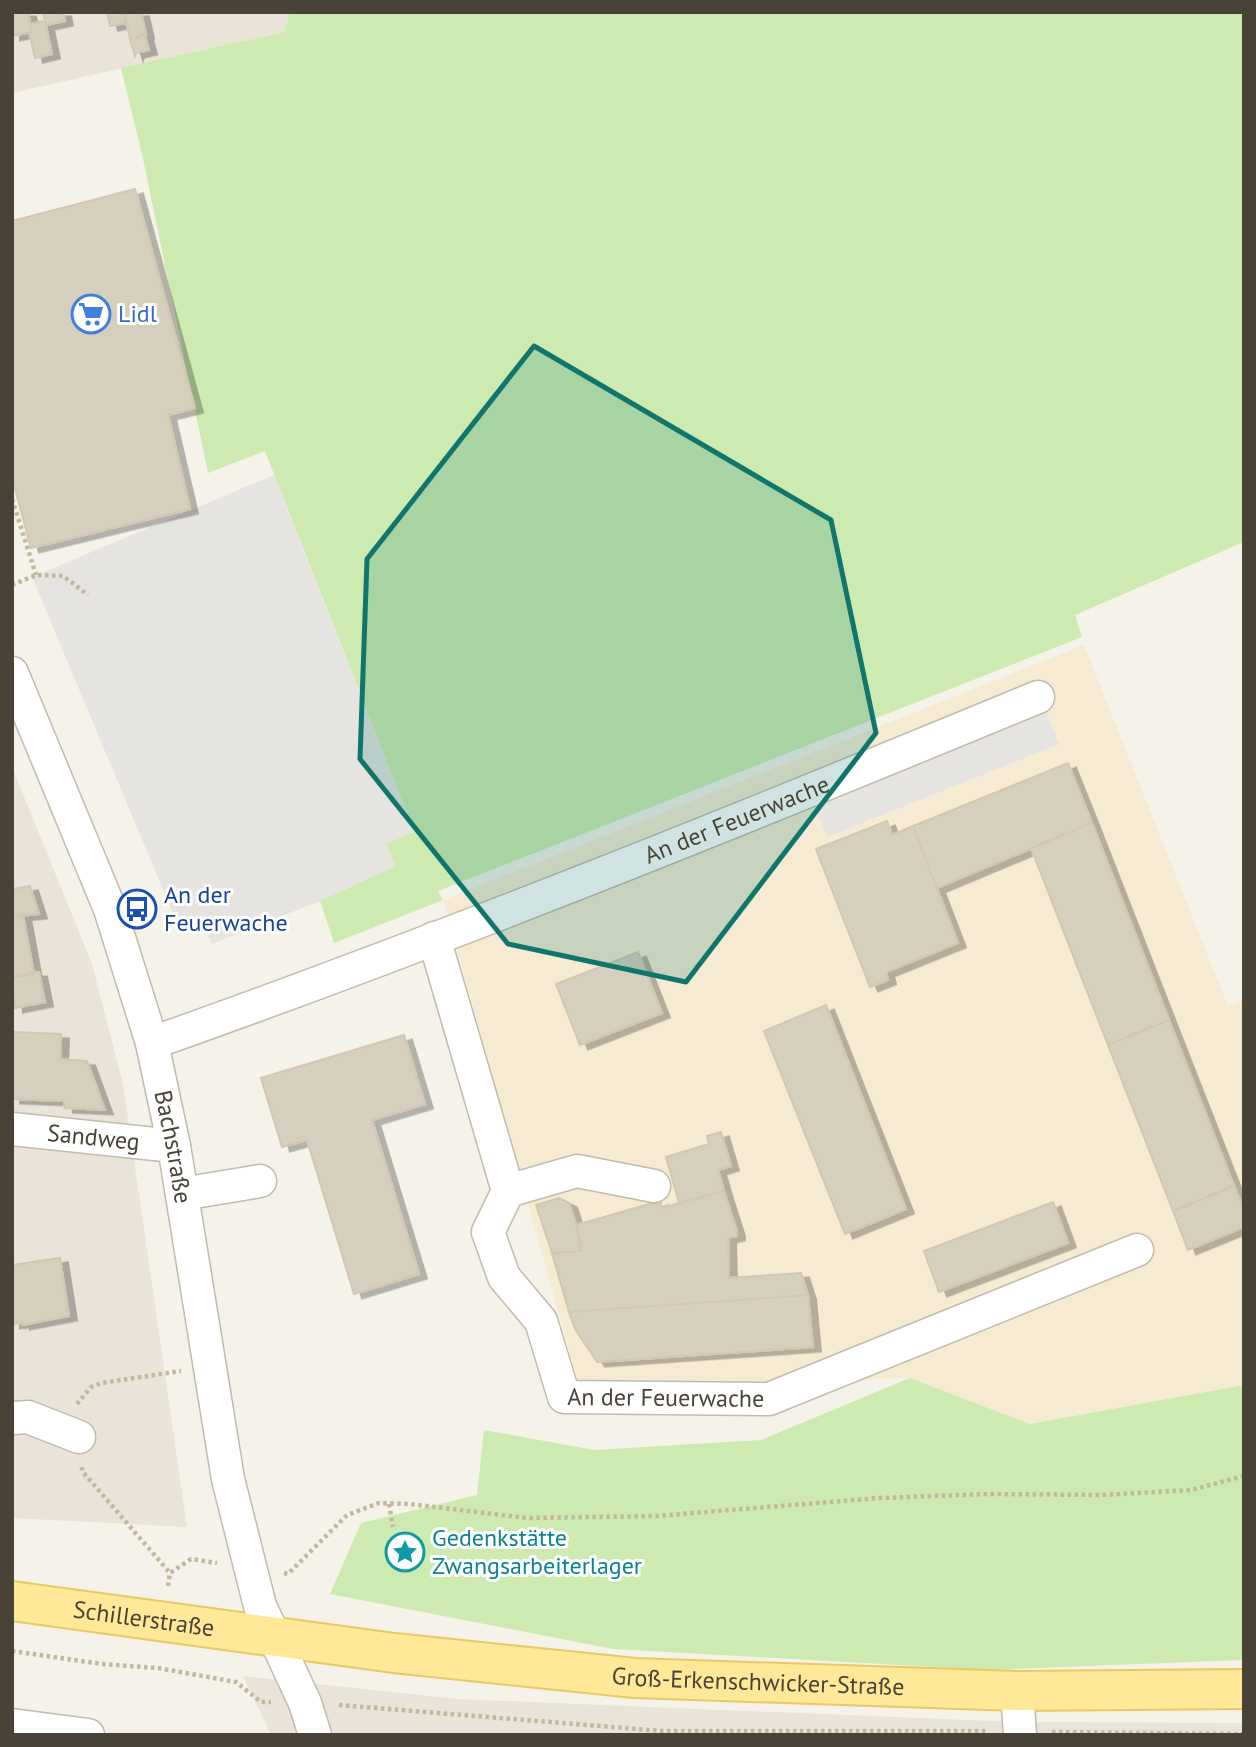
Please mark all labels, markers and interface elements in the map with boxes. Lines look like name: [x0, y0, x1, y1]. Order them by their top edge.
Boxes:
supermarket icon: Lidl: [70, 293, 112, 335]
place label: Lidl: [118, 298, 157, 329]
street label: An der Feuerwache: [640, 768, 834, 871]
place label: An der Feuerwache: [164, 879, 288, 938]
bus stop icon: An der Feuerwache: [116, 888, 158, 930]
street label: Bachstraße: [148, 1087, 199, 1206]
street label: Sandweg: [46, 1117, 141, 1157]
street label: An der Feuerwache: [567, 1381, 764, 1414]
place label: Gedenkstätte Zwangsarbeiterlager: [432, 1522, 642, 1581]
place icon: Gedenkstätte Zwangsarbeiterlager: [384, 1531, 426, 1573]
street label: Schillerstraße: [71, 1593, 216, 1643]
street label: Groß-Erkenschwicker-Straße: [610, 1660, 905, 1702]

